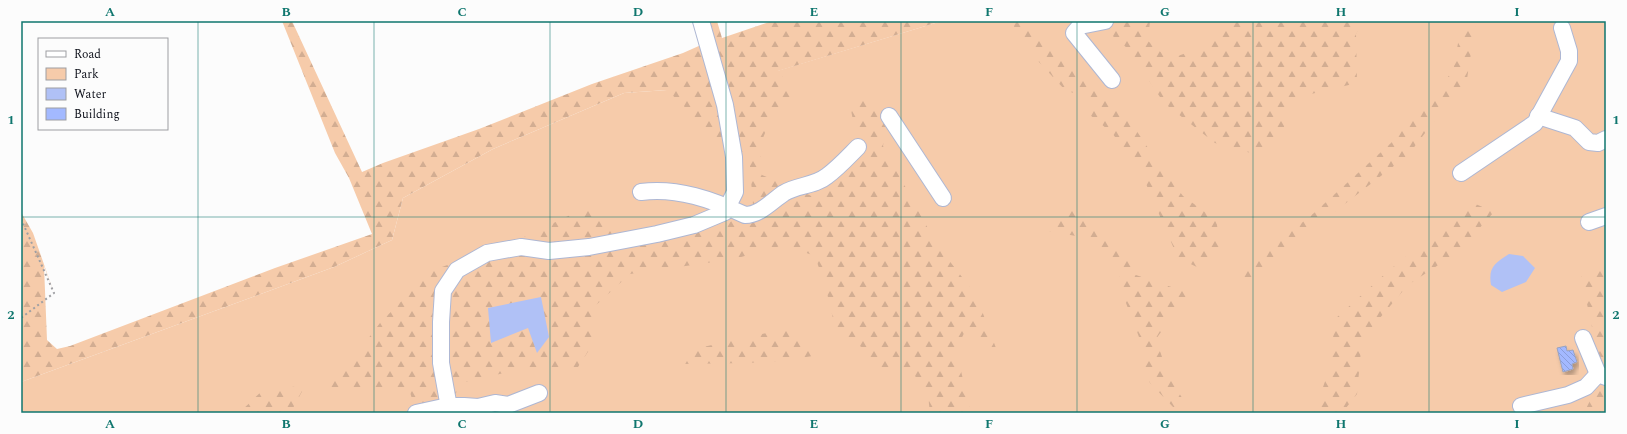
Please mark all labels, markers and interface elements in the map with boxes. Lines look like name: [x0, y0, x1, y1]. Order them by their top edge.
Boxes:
text: A: [105, 2, 115, 22]
text: B: [281, 2, 291, 22]
text: C: [457, 2, 467, 22]
text: D: [633, 2, 643, 22]
text: E: [810, 2, 819, 22]
text: F: [985, 2, 993, 22]
text: G: [1160, 2, 1170, 22]
text: H: [1336, 2, 1347, 22]
text: I: [1514, 2, 1520, 22]
legend: [38, 38, 168, 130]
text: Road: [74, 45, 101, 64]
text: Park: [74, 65, 99, 84]
text: Water: [74, 85, 106, 104]
text: Building: [74, 105, 120, 124]
text: 1: [7, 110, 15, 130]
text: 1: [1612, 110, 1620, 130]
text: 2: [7, 305, 15, 325]
text: 2: [1612, 305, 1620, 325]
text: A: [105, 414, 115, 434]
text: B: [281, 414, 291, 434]
text: C: [457, 414, 467, 434]
text: D: [633, 414, 643, 434]
text: E: [810, 414, 819, 434]
text: F: [985, 414, 993, 434]
text: G: [1160, 414, 1170, 434]
text: H: [1336, 414, 1347, 434]
text: I: [1514, 414, 1520, 434]

